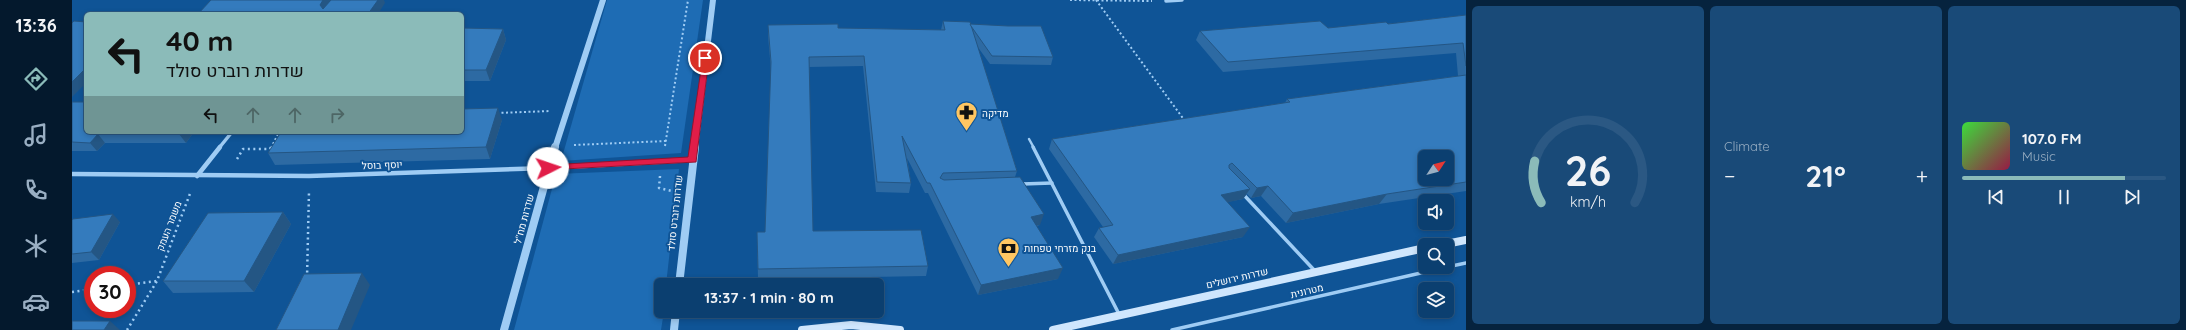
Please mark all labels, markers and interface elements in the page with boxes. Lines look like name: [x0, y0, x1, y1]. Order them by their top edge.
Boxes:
text: 13:36: [15, 14, 57, 37]
text: 40 m: [166, 23, 233, 58]
icon: left: [100, 28, 152, 80]
pin: [688, 41, 722, 75]
icon: arrive: [694, 47, 716, 69]
text: שדרות רוברט סולד: [166, 59, 304, 82]
icon: directions: [22, 65, 50, 93]
pharmacy icon: מדיקה: [954, 100, 980, 133]
icon: left: [200, 104, 222, 126]
icon: ahead: [242, 104, 264, 126]
icon: ahead: [284, 104, 306, 126]
icon: right: [326, 104, 348, 126]
place label: מדיקה: [982, 107, 1009, 120]
icon: music: [22, 121, 50, 149]
text: 107.0 FM: [2022, 129, 2082, 148]
text: Climate: [1724, 138, 1770, 154]
text: 26: [1565, 144, 1611, 196]
position arrow: [527, 147, 569, 189]
text: Music: [2022, 148, 2056, 164]
north arrow: [1418, 150, 1454, 186]
map controls: [1418, 150, 1454, 318]
text: 21°: [1805, 157, 1846, 195]
street label: יוסף בוסל: [361, 158, 403, 172]
text: −: [1724, 162, 1735, 190]
text: +: [1916, 162, 1928, 190]
street label: שדרות רוברט סולד: [665, 174, 685, 252]
icon: phone: [22, 176, 50, 204]
icon: previous: [1985, 186, 2007, 208]
icon: pause: [2053, 186, 2075, 208]
icon: next: [2121, 186, 2143, 208]
street label: שדרות מח"ל: [511, 192, 537, 245]
text: km/h: [1570, 193, 1606, 211]
button: sound: [1418, 194, 1454, 230]
street label: משמר העמק: [154, 199, 184, 253]
icon: climate: [22, 232, 50, 260]
bank icon: בנק מזרחי טפחות: [995, 235, 1021, 268]
button: search: [1418, 238, 1454, 274]
place label: בנק מזרחי טפחות: [1024, 242, 1097, 255]
street label: שדרות ירושלים: [1205, 265, 1269, 291]
speed limit sign: 30: [84, 266, 136, 318]
street label: מטרונית: [1289, 281, 1325, 301]
button: layers: [1418, 282, 1454, 318]
icon: car: [22, 288, 50, 316]
text: 13:37 · 1 min · 80 m: [704, 288, 834, 307]

